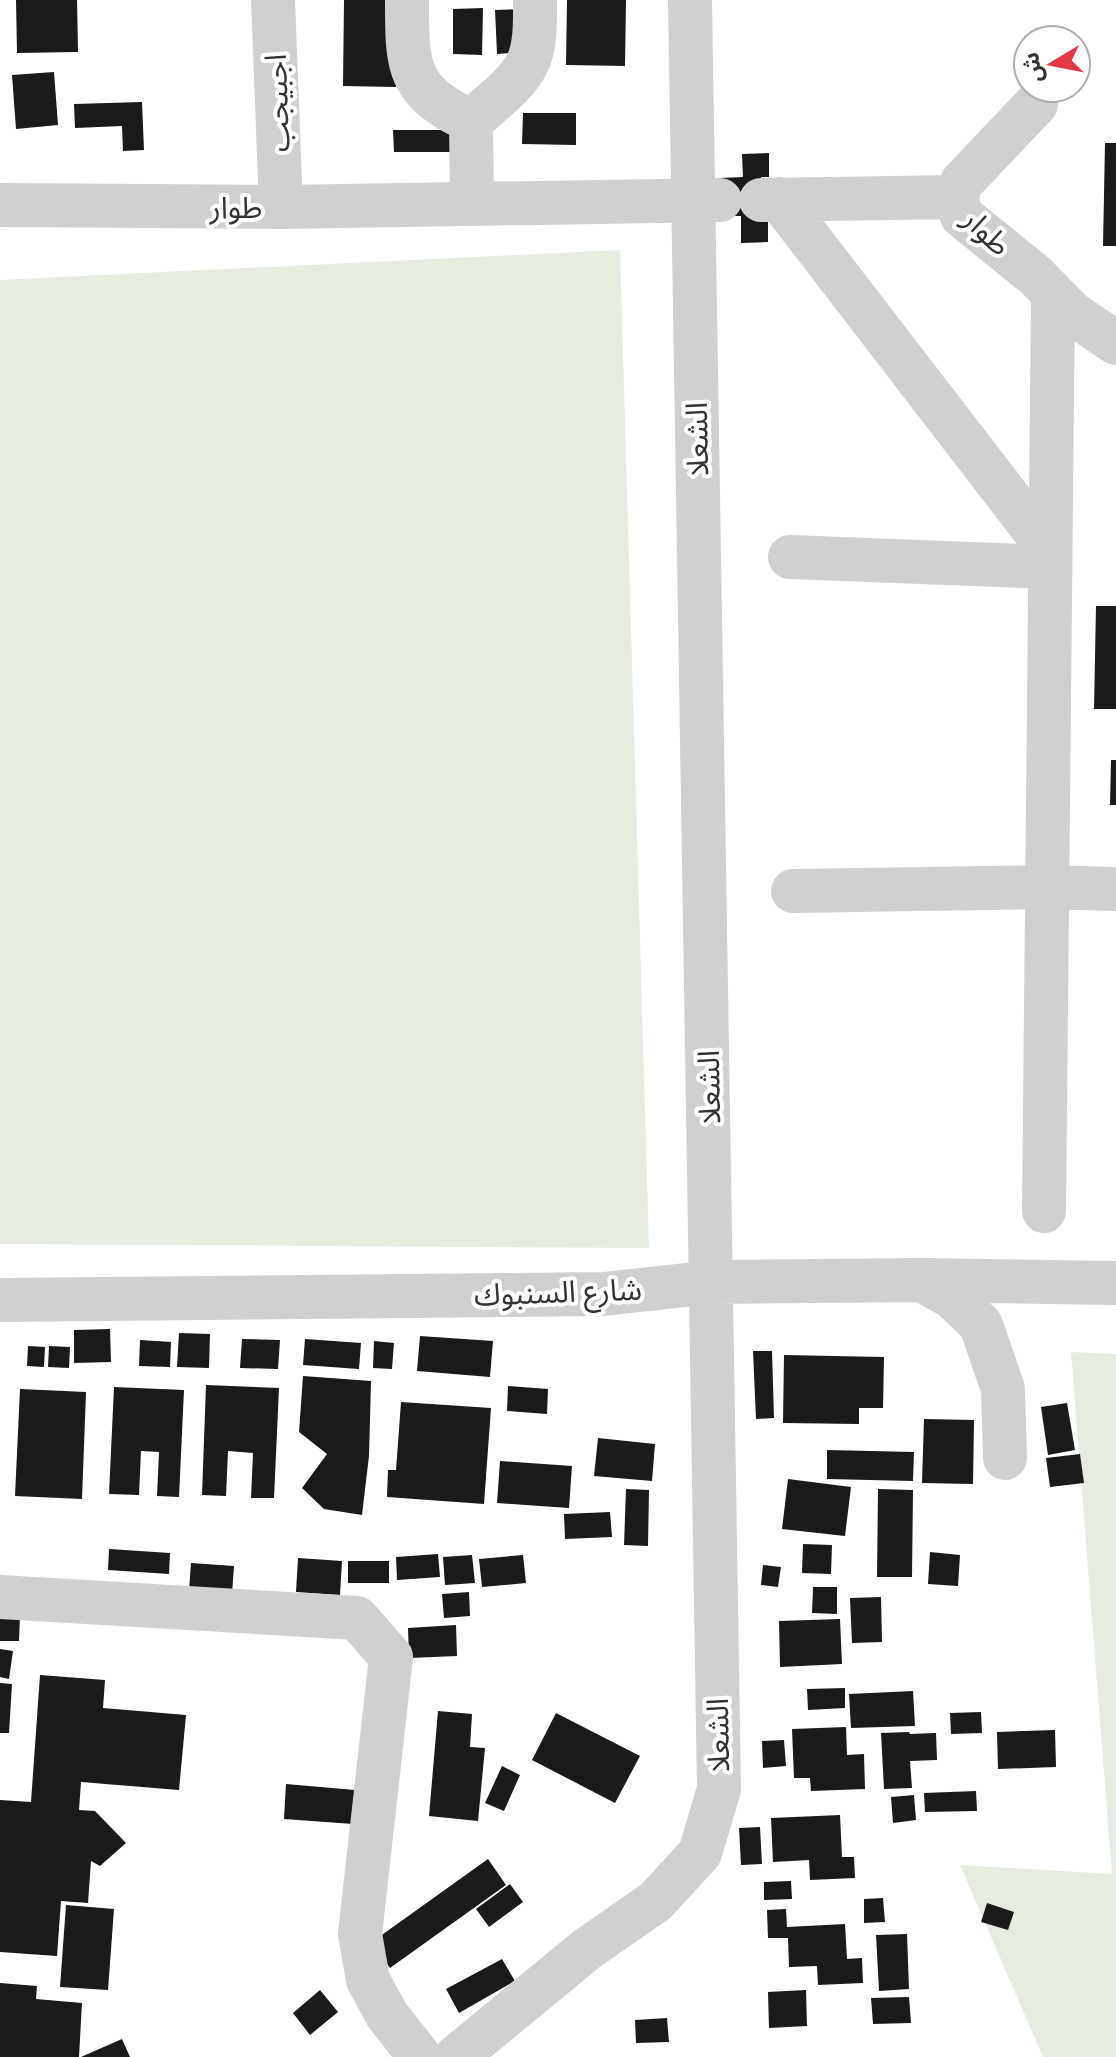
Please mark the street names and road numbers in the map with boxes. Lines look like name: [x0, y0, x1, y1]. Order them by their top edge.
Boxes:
street label: اجبيجب: [256, 53, 298, 153]
street label: طوار: [209, 188, 262, 227]
street label: طوار: [954, 199, 1019, 264]
street label: الشعلا: [677, 402, 717, 476]
street label: الشعلا: [689, 1050, 729, 1124]
street label: شارع السنبوك: [473, 1270, 643, 1317]
street label: الشعلا: [698, 1698, 738, 1772]

